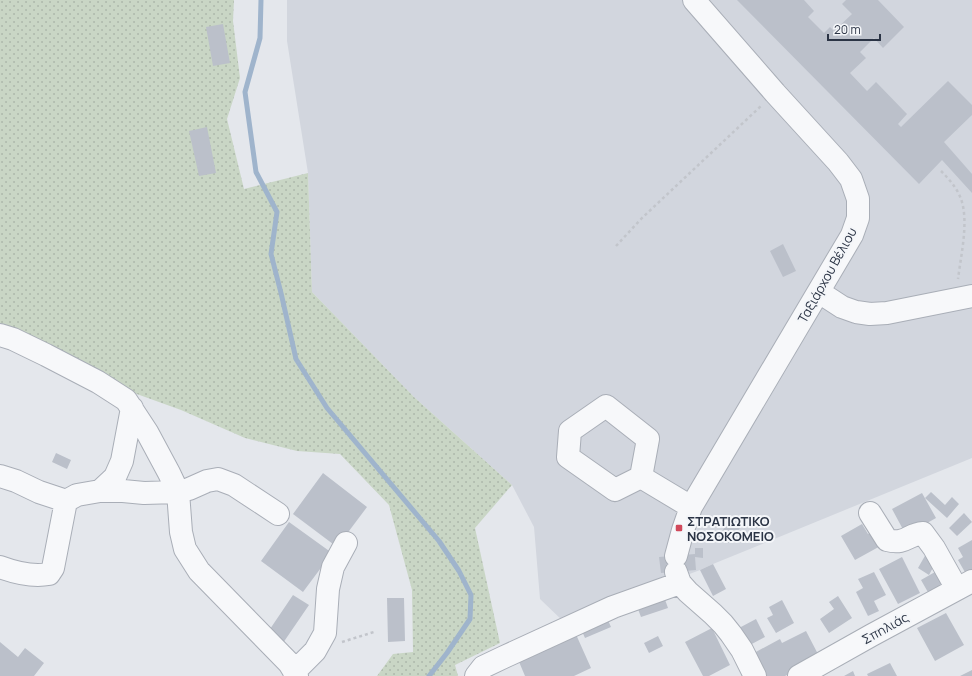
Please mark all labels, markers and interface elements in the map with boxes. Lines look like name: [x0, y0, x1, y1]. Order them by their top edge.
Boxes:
scale bar: [828, 16, 880, 42]
text: 20 m: [834, 21, 861, 38]
street label: Ταξιάρχου Βέλιου: [793, 224, 861, 326]
place label: ΣΤΡΑΤΙΩΤΙΚΟ ΝΟΣΟΚΟΜΕΙΟ: [687, 512, 774, 545]
marker: ΣΤΡΑΤΙΩΤΙΚΟ ΝΟΣΟΚΟΜΕΙΟ: [674, 523, 684, 533]
street label: Σπηλιάς: [858, 608, 912, 648]

